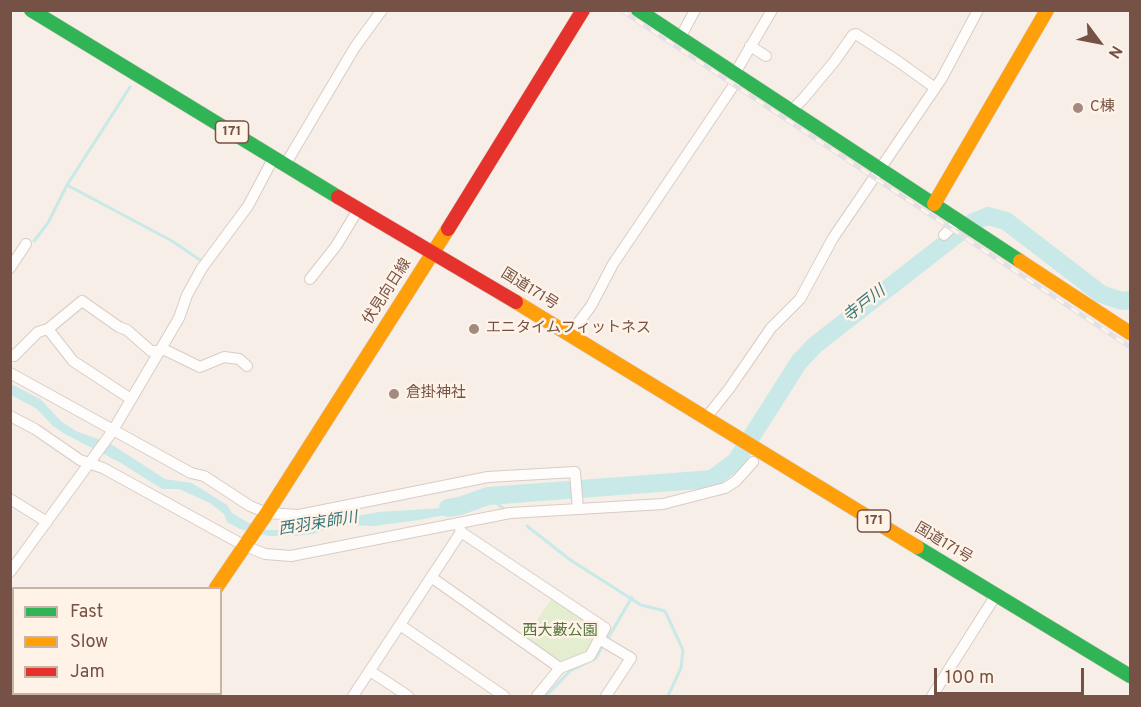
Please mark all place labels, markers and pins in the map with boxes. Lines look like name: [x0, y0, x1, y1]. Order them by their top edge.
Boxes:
place label: C棟: [1090, 99, 1115, 117]
marker: C棟: [1071, 101, 1085, 115]
place label: エニタイムフィットネス: [486, 320, 651, 338]
marker: エニタイムフィットネス: [467, 322, 481, 336]
place label: 倉掛神社: [406, 385, 466, 403]
marker: 倉掛神社: [387, 387, 401, 401]

